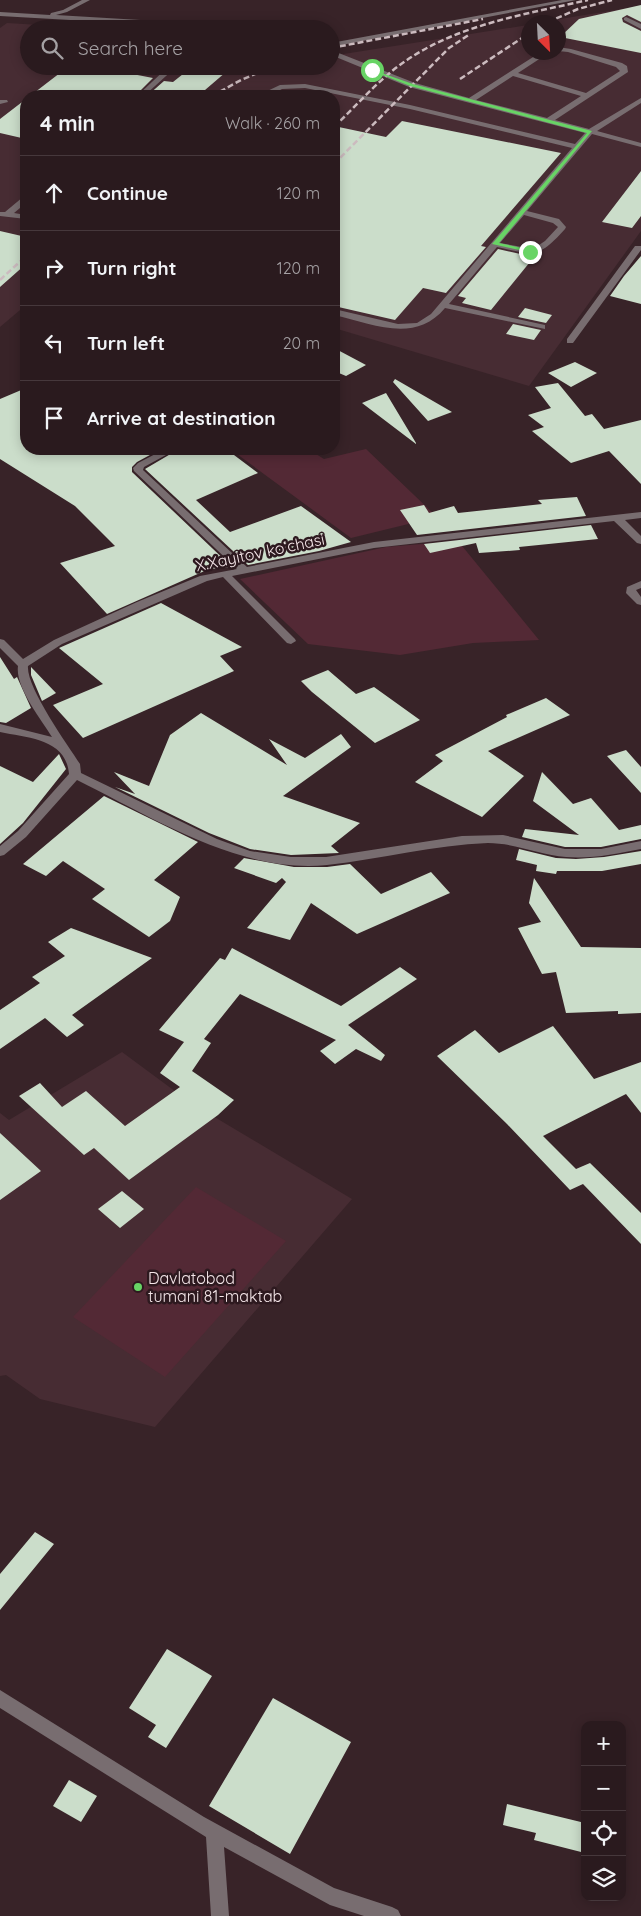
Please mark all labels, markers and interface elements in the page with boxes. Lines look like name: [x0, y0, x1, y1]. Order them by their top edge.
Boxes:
north arrow: [521, 15, 566, 60]
search box: [20, 20, 340, 75]
icon: search: [38, 34, 66, 62]
text: Search here: [78, 36, 183, 60]
route start: [361, 59, 384, 82]
text: 4 min: [40, 110, 95, 136]
text: Walk · 260 m: [225, 113, 320, 133]
icon: ahead: [40, 179, 68, 207]
text: Continue: [87, 181, 168, 205]
text: 120 m: [277, 183, 320, 203]
route end: [519, 241, 542, 264]
icon: right: [40, 254, 68, 282]
text: Turn right: [87, 256, 176, 280]
text: 120 m: [277, 258, 320, 278]
icon: left: [40, 329, 68, 357]
text: Turn left: [87, 331, 165, 355]
text: 20 m: [283, 333, 320, 353]
icon: arrive: [40, 404, 68, 432]
text: Arrive at destination: [87, 406, 276, 430]
street label: X.Xayitov koʻchasi: [194, 529, 326, 575]
place label: Davlatobod tumani 81-maktab: [148, 1268, 282, 1306]
marker: Davlatobod tumani 81-maktab: [132, 1281, 144, 1293]
map controls: [581, 1721, 626, 1901]
button: +: [581, 1721, 626, 1766]
button: −: [581, 1766, 626, 1811]
button: locate: [581, 1811, 626, 1856]
button: layers: [581, 1856, 626, 1901]

